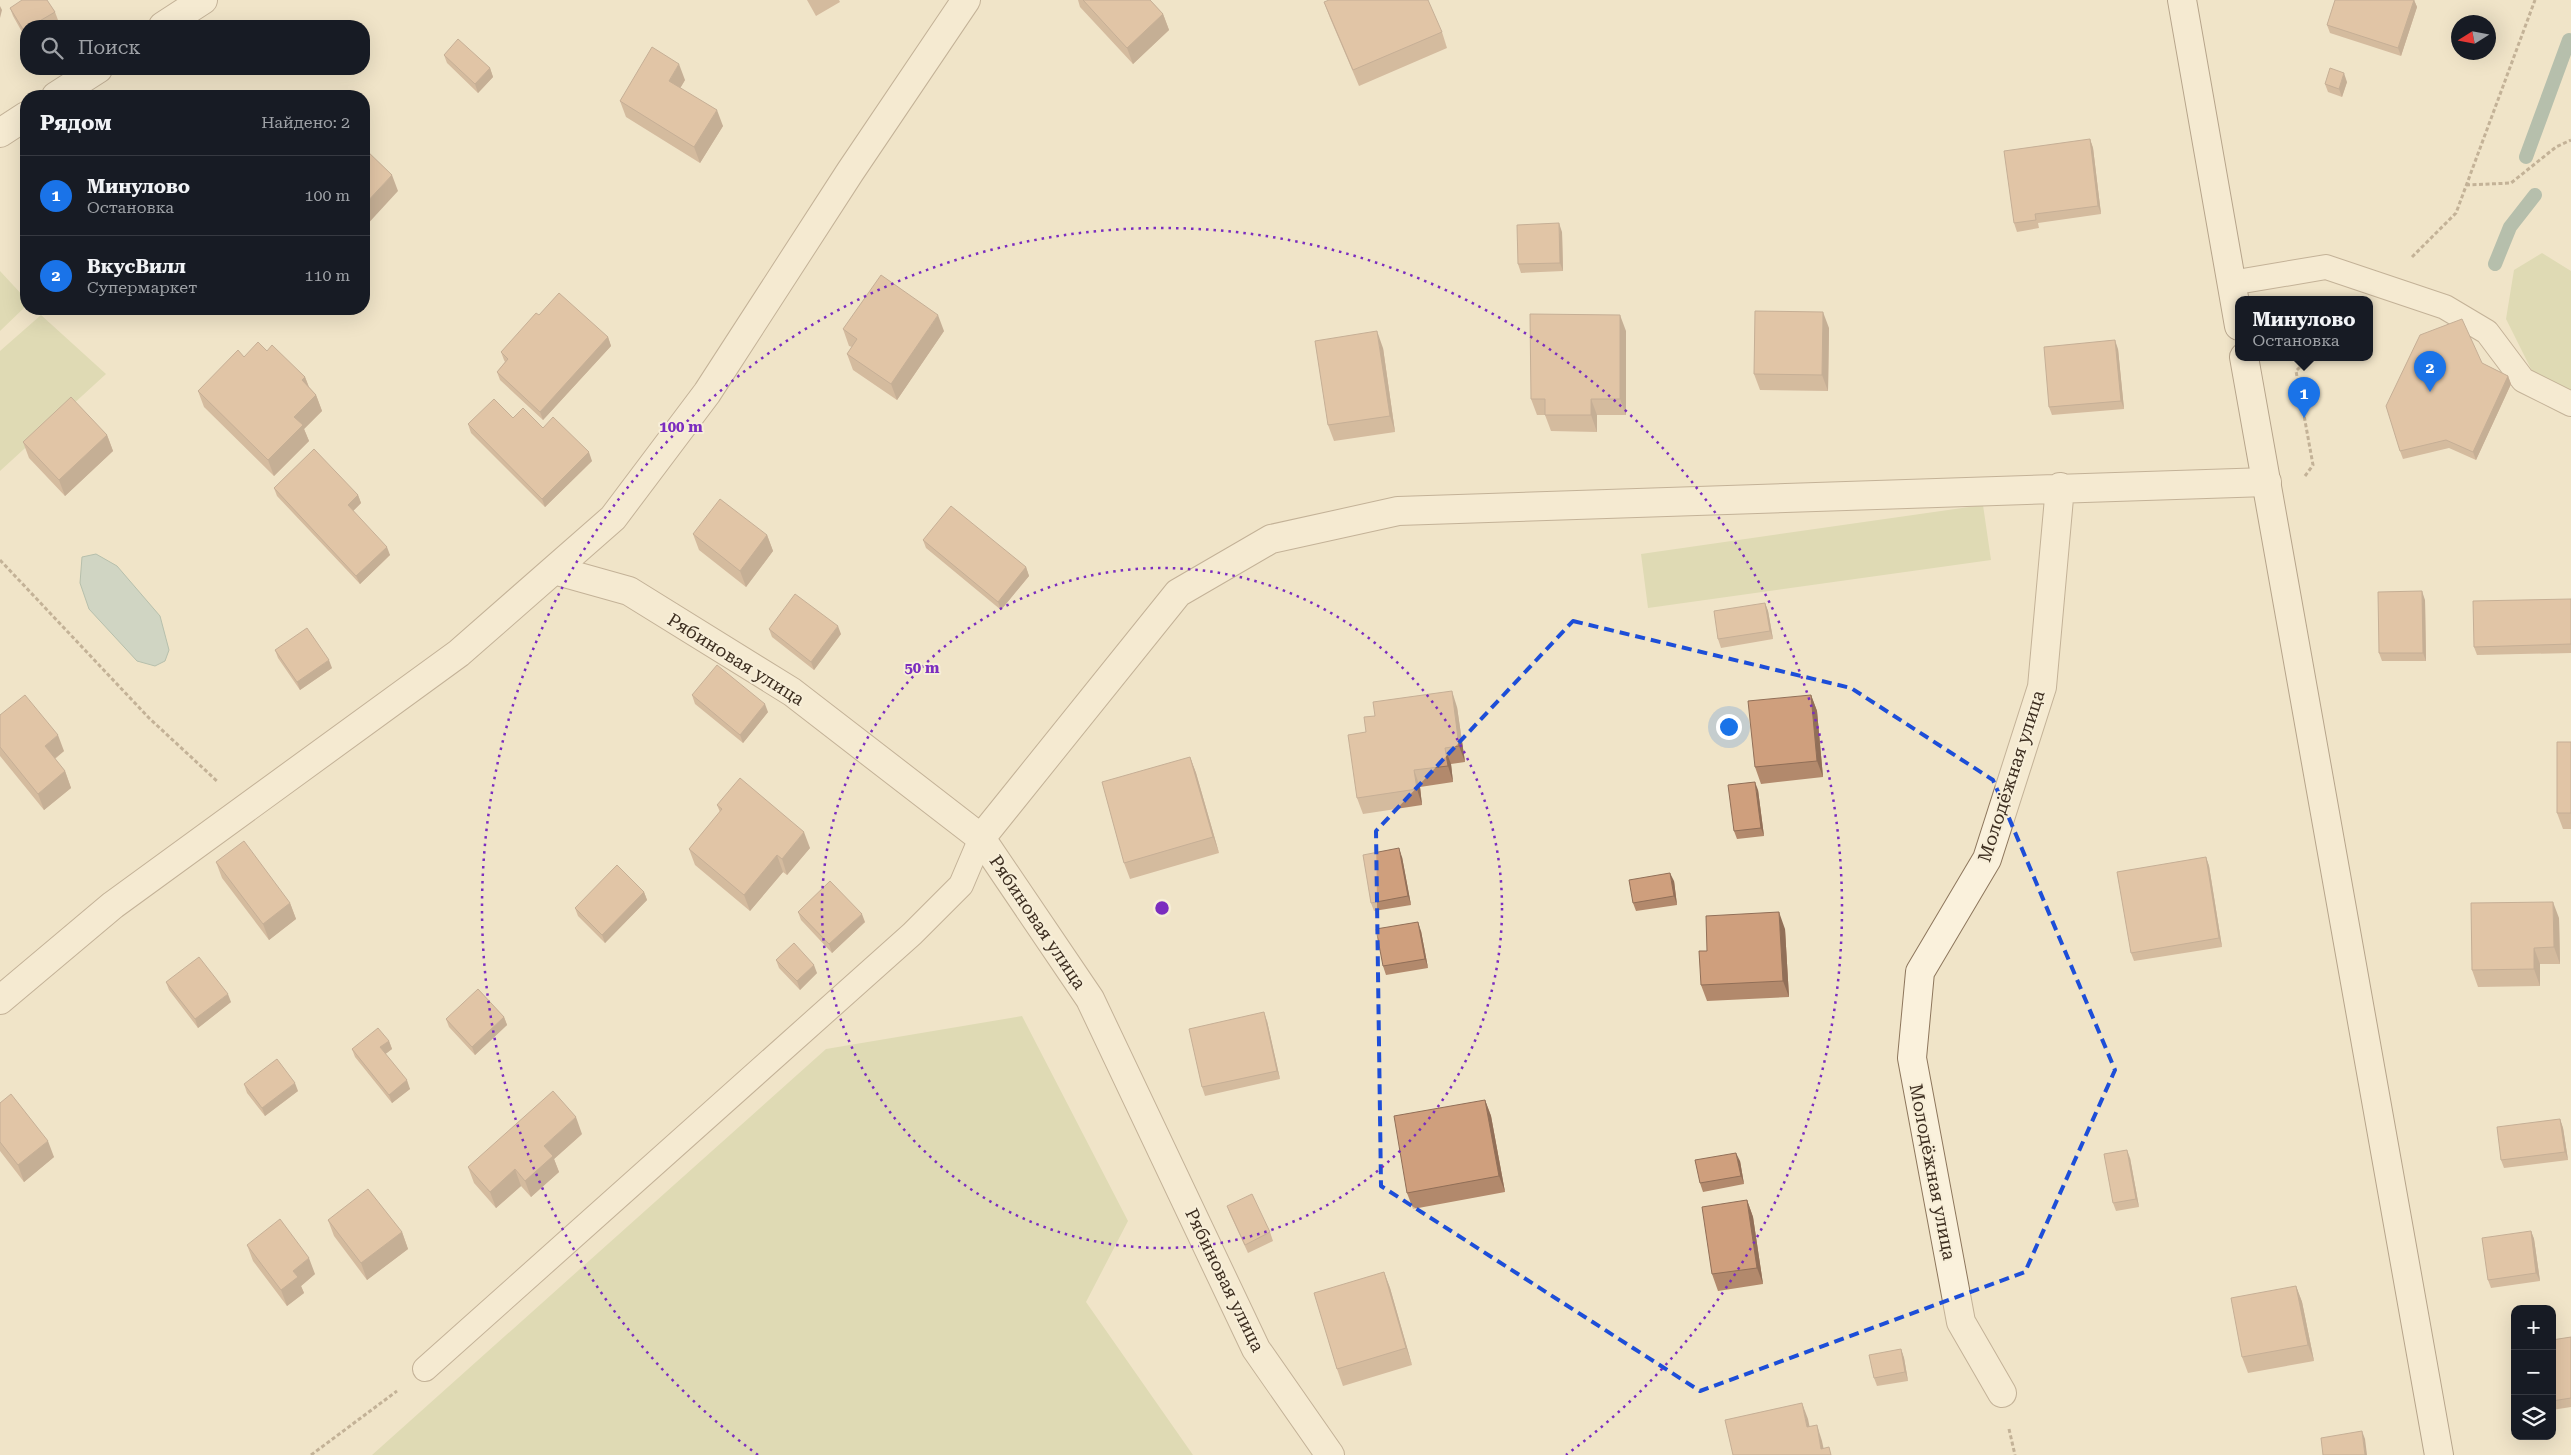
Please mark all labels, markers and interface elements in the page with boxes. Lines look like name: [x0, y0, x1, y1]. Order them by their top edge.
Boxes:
north arrow: [2451, 15, 2496, 60]
search box: [20, 20, 370, 75]
icon: search: [38, 34, 66, 62]
text: Поиск: [78, 36, 141, 59]
text: Рядом: [40, 111, 112, 135]
text: Найдено: 2: [261, 113, 350, 132]
text: Минулово: [87, 175, 190, 198]
text: 1: [52, 186, 60, 205]
text: 100 m: [304, 186, 350, 205]
text: Остановка: [87, 198, 174, 217]
text: ВкусВилл: [87, 255, 186, 278]
text: 2: [52, 266, 60, 285]
text: 110 m: [304, 266, 350, 285]
text: Супермаркет: [87, 278, 197, 297]
popup: [2235, 296, 2373, 361]
text: Минулово: [2253, 308, 2355, 331]
text: Остановка: [2253, 331, 2339, 350]
pin: 2: [2414, 351, 2446, 392]
pin: 1: [2288, 377, 2320, 418]
text: 100 m: [659, 418, 703, 436]
street label: Рябиновая улица: [664, 608, 808, 710]
text: 50 m: [904, 659, 940, 677]
street label: Молодёжная улица: [1973, 687, 2049, 864]
your location: [1716, 714, 1742, 740]
street label: Рябиновая улица: [985, 851, 1091, 993]
centre of rings: [1153, 899, 1171, 917]
street label: Молодёжная улица: [1906, 1082, 1960, 1262]
street label: Рябиновая улица: [1181, 1205, 1269, 1355]
map controls: [2511, 1305, 2556, 1440]
button: +: [2511, 1305, 2556, 1350]
button: −: [2511, 1350, 2556, 1395]
button: layers: [2511, 1395, 2556, 1440]

